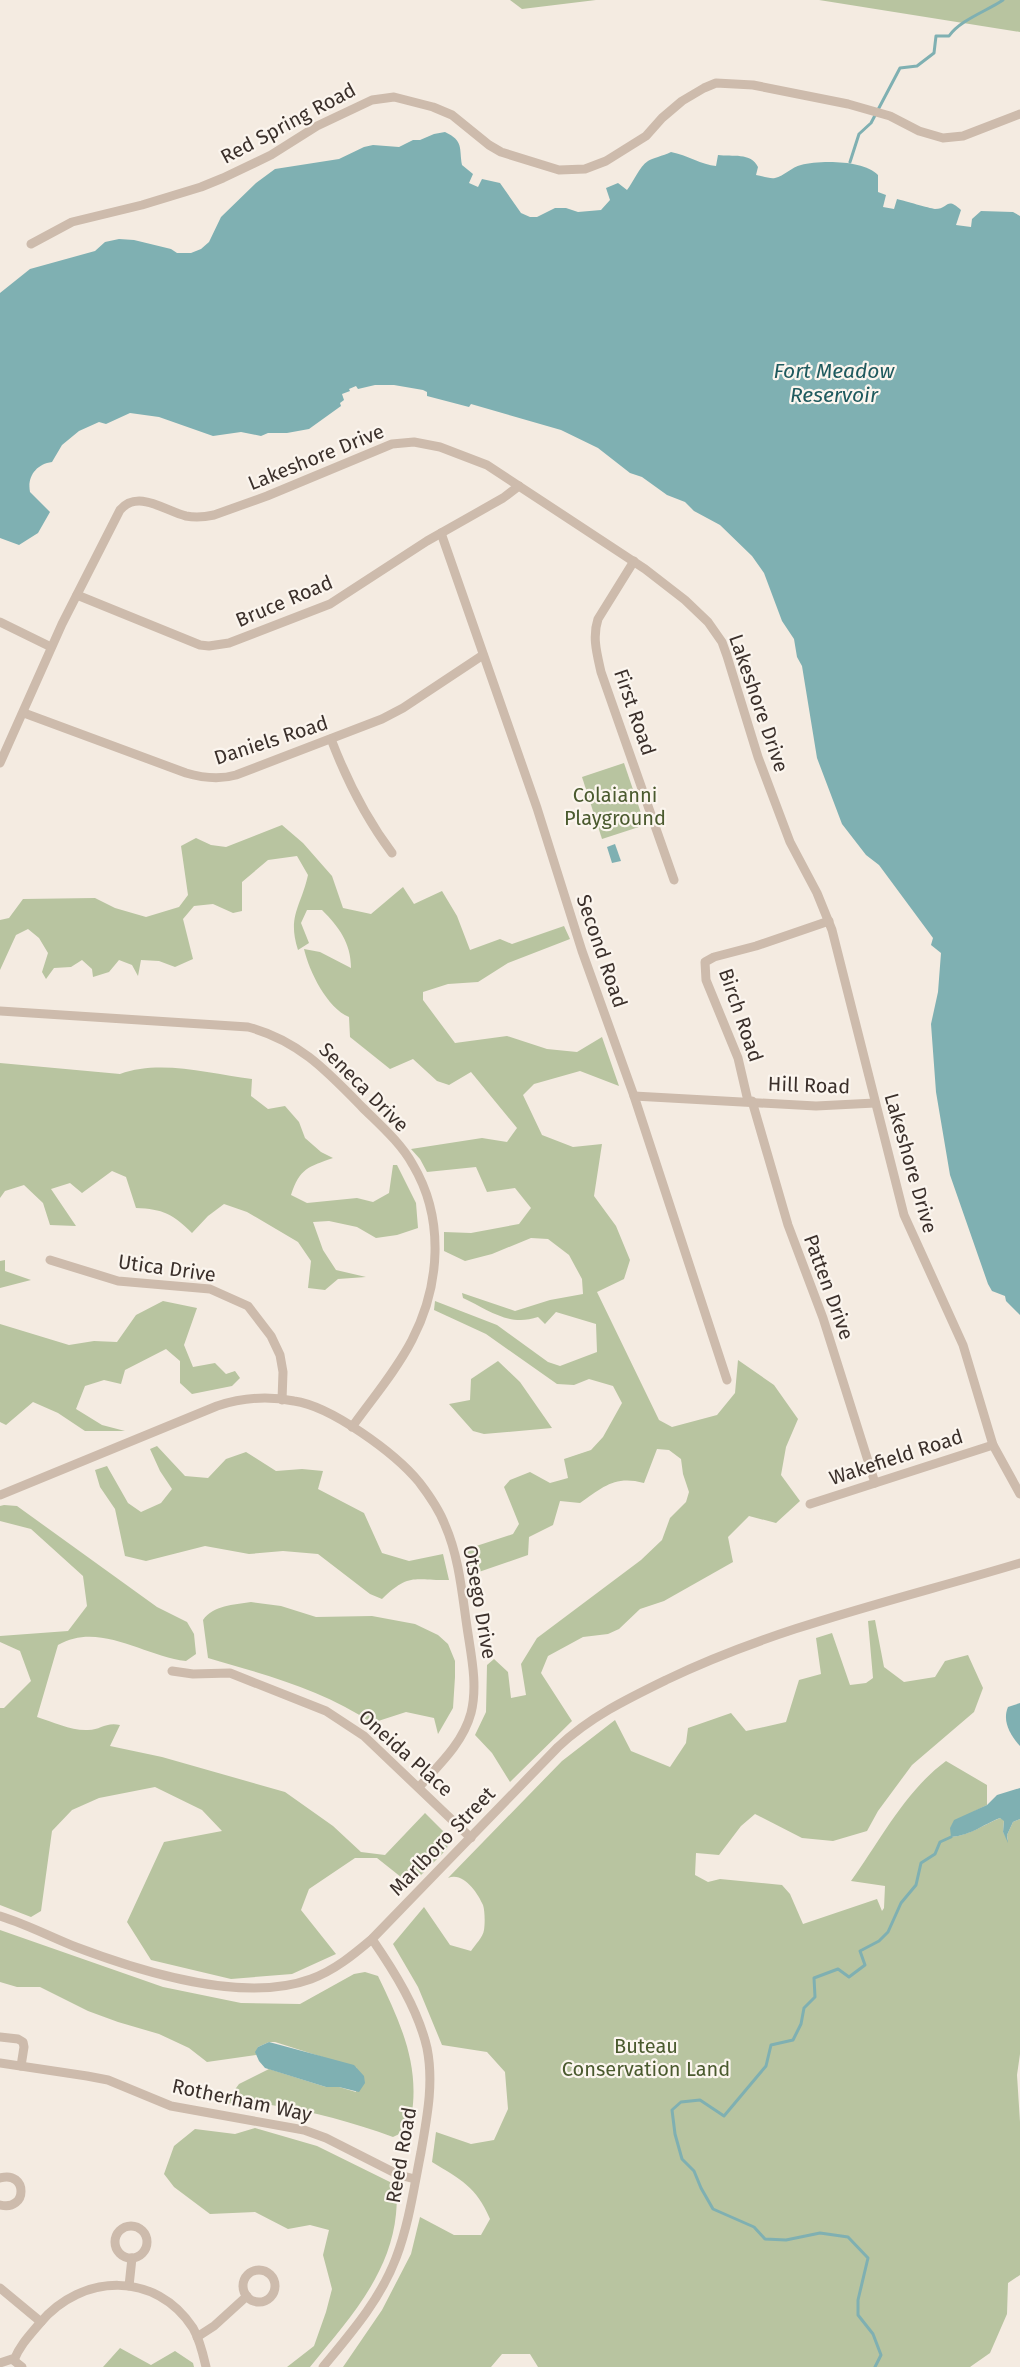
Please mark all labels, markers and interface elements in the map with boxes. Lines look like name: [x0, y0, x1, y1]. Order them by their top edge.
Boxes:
street label: Red Spring Road: [216, 77, 360, 169]
water label: Fort Meadow Reservoir: [774, 358, 895, 408]
street label: Lakeshore Drive: [244, 419, 388, 495]
street label: Bruce Road: [232, 570, 336, 632]
street label: Lakeshore Drive: [724, 631, 794, 775]
street label: First Road: [609, 665, 661, 759]
street label: Daniels Road: [211, 710, 331, 770]
park label: Colaianni Playground: [564, 783, 666, 830]
street label: Second Road: [571, 891, 633, 1011]
street label: Birch Road: [714, 965, 768, 1065]
street label: Seneca Drive: [314, 1037, 414, 1137]
street label: Hill Road: [767, 1072, 851, 1098]
street label: Lakeshore Drive: [880, 1090, 942, 1236]
street label: Patten Drive: [799, 1231, 859, 1343]
street label: Utica Drive: [117, 1249, 217, 1287]
street label: Wakefield Road: [826, 1424, 966, 1490]
street label: Otsego Drive: [458, 1543, 502, 1661]
street label: Oneida Place: [354, 1704, 458, 1802]
street label: Marlboro Street: [384, 1781, 500, 1900]
park label: Buteau Conservation Land: [562, 2034, 730, 2081]
street label: Rotherham Way: [170, 2073, 314, 2127]
street label: Reed Road: [381, 2105, 421, 2205]

